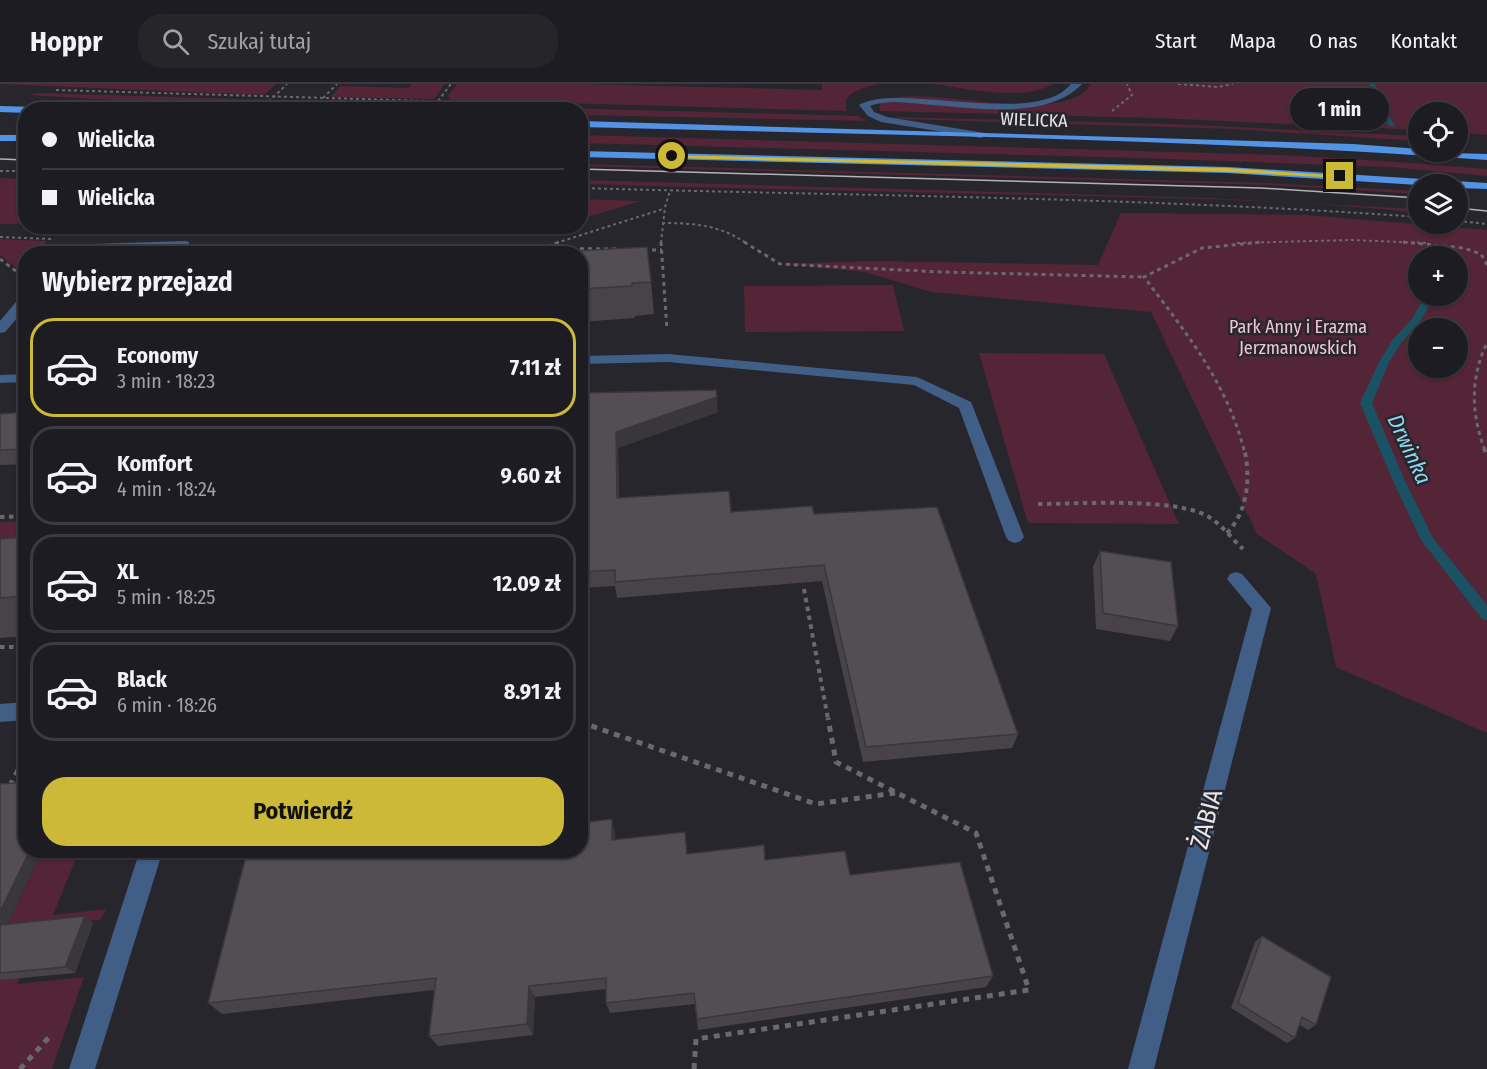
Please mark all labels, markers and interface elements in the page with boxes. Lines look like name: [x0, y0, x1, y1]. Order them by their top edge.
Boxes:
search box: [138, 14, 558, 68]
text: Hoppr: [30, 25, 102, 58]
icon: search: [159, 25, 192, 58]
text: Szukaj tutaj: [207, 28, 311, 55]
text: Start: [1155, 28, 1197, 54]
text: Mapa: [1230, 28, 1276, 54]
text: O nas: [1309, 28, 1357, 54]
text: Kontakt: [1390, 28, 1457, 54]
callout: 1 min: [1290, 89, 1390, 131]
text: 1 min: [1318, 97, 1361, 121]
map controls: [1408, 102, 1468, 378]
button: locate: [1408, 102, 1468, 162]
street label: WIELICKA: [1000, 108, 1069, 132]
text: Wielicka: [78, 126, 155, 153]
route start: [658, 142, 685, 169]
route end: [1326, 162, 1353, 189]
button: layers: [1408, 174, 1468, 234]
text: Wielicka: [78, 184, 155, 211]
button: +: [1408, 246, 1468, 306]
text: Wybierz przejazd: [42, 266, 233, 298]
park label: Park Anny i Erazma Jerzmanowskich: [1229, 316, 1367, 359]
button: −: [1408, 318, 1468, 378]
icon: car: [45, 341, 99, 395]
text: Economy: [117, 342, 198, 369]
text: 7.11 zł: [510, 354, 561, 381]
text: 3 min · 18:23: [117, 369, 215, 393]
water label: Drwinka: [1382, 410, 1437, 488]
icon: car: [45, 449, 99, 503]
text: Komfort: [117, 450, 192, 477]
text: 9.60 zł: [500, 462, 561, 489]
text: 4 min · 18:24: [117, 477, 216, 501]
icon: car: [45, 557, 99, 611]
text: XL: [117, 558, 139, 585]
text: 12.09 zł: [493, 570, 561, 597]
text: 5 min · 18:25: [117, 585, 216, 609]
icon: car: [45, 665, 99, 719]
text: Black: [117, 666, 167, 693]
text: 8.91 zł: [504, 678, 561, 705]
text: 6 min · 18:26: [117, 693, 217, 717]
button: Potwierdź: [42, 777, 564, 846]
street label: ŻABIA: [1184, 786, 1229, 852]

